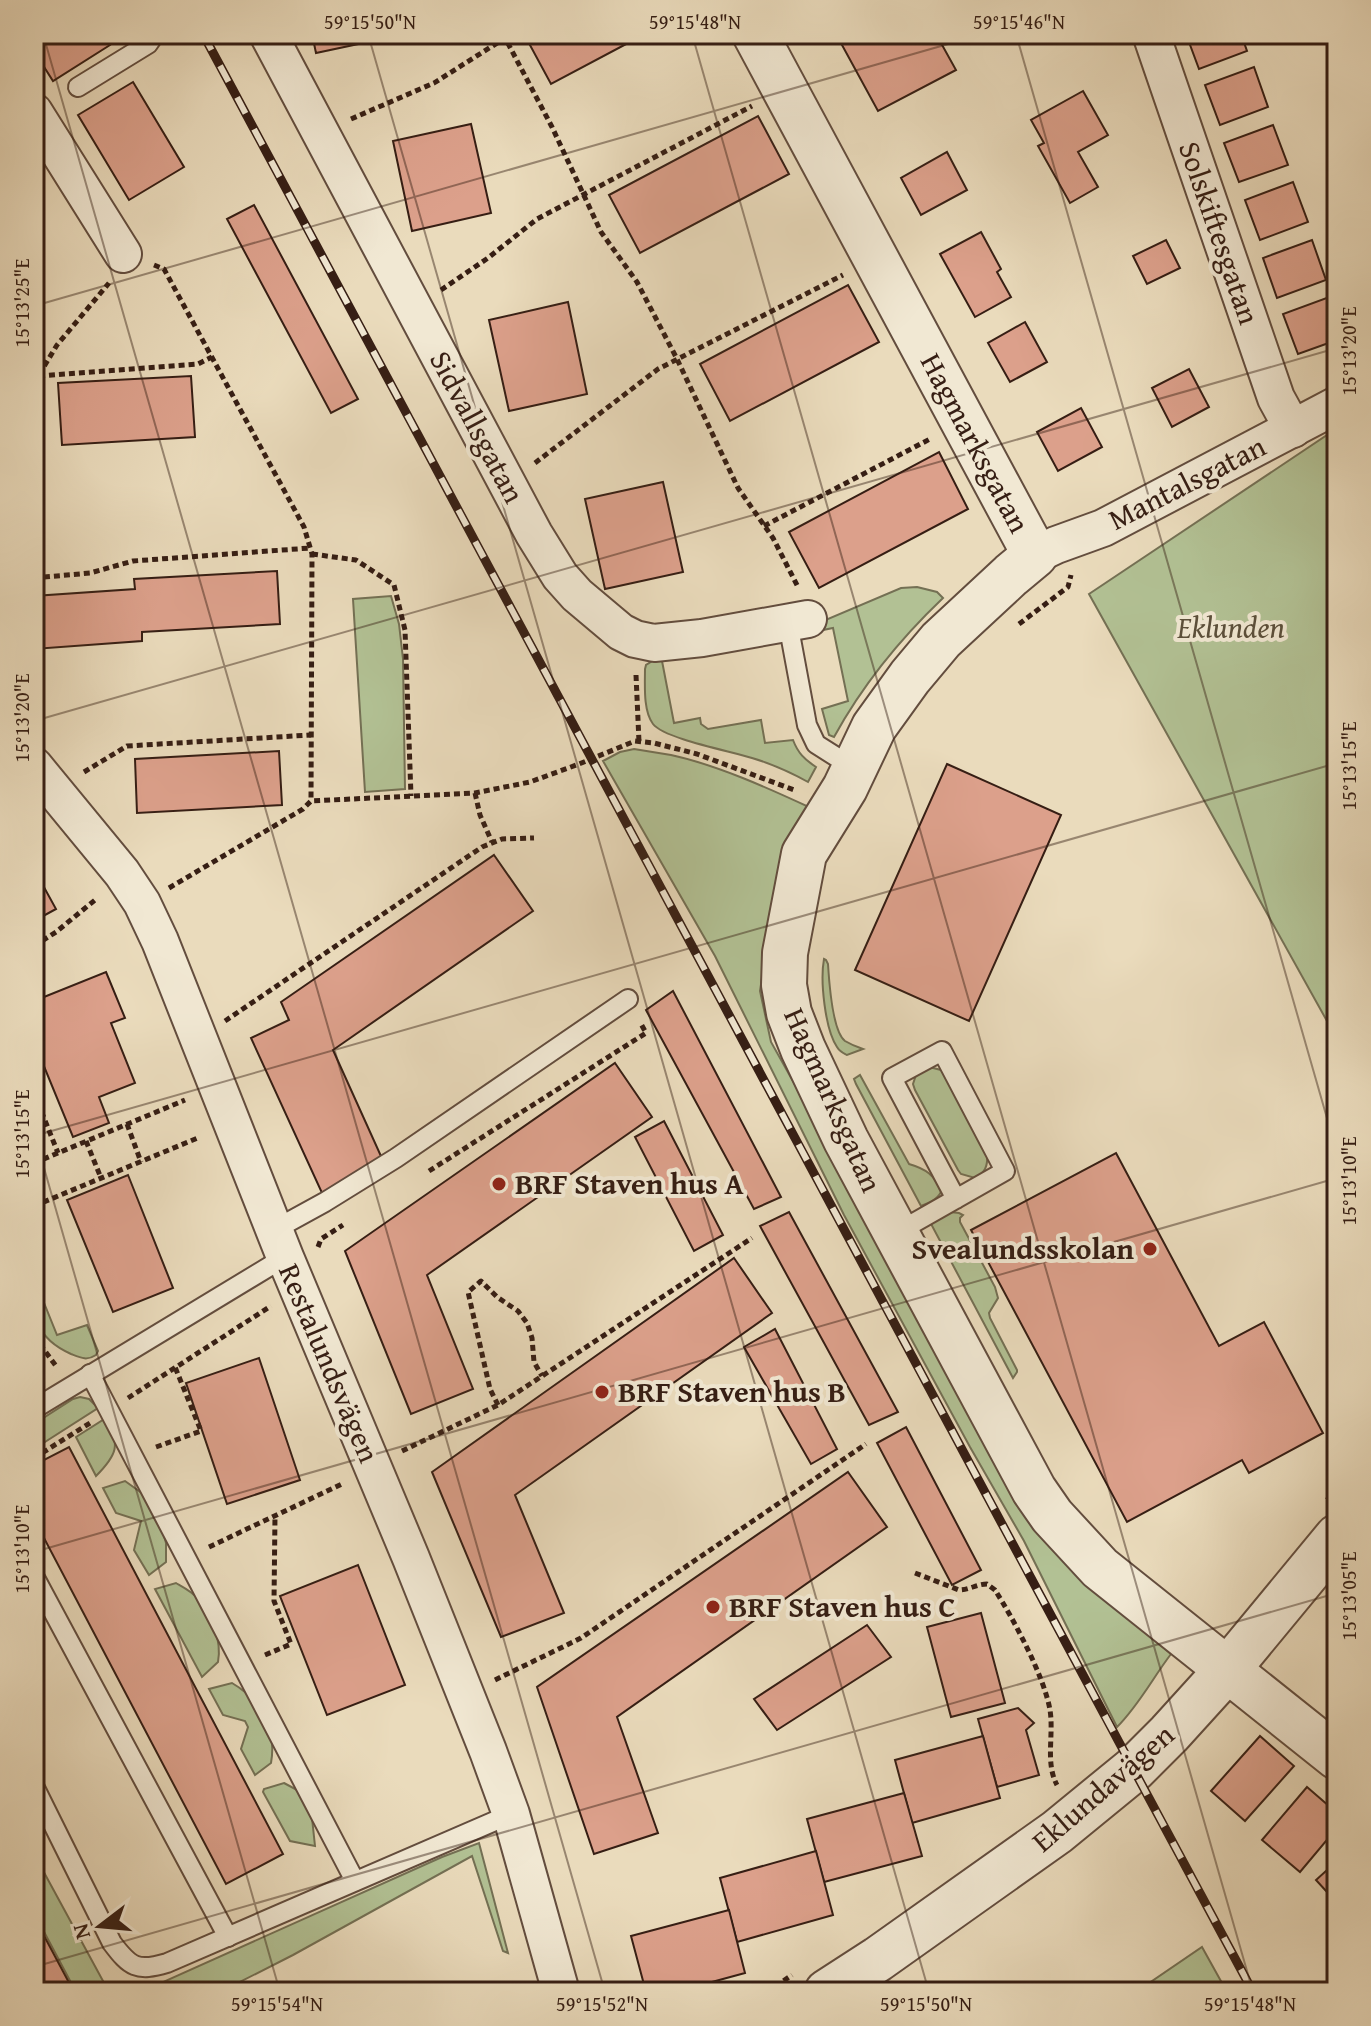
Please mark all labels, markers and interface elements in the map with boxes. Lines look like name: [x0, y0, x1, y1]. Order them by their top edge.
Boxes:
text: 59°15'50"N: [324, 7, 416, 36]
text: 59°15'48"N: [649, 7, 741, 36]
text: 59°15'46"N: [973, 7, 1065, 36]
street label: Solskiftesgatan: [1168, 135, 1272, 330]
text: 15°13'25"E: [7, 259, 36, 347]
text: 15°13'20"E: [1334, 307, 1363, 395]
street label: Sidvallsgatan: [419, 342, 537, 511]
street label: Hagmarksgatan: [910, 345, 1042, 540]
street label: Mantalsgatan: [1100, 424, 1273, 541]
park label: Eklunden: [1176, 605, 1285, 649]
text: 15°13'20"E: [7, 674, 36, 762]
text: 15°13'15"E: [1334, 722, 1363, 810]
street label: Hagmarksgatan: [774, 1000, 894, 1199]
text: 15°13'15"E: [7, 1090, 36, 1178]
text: 15°13'10"E: [1334, 1137, 1363, 1225]
place label: BRF Staven hus A: [515, 1161, 744, 1205]
marker: BRF Staven hus A: [490, 1175, 508, 1193]
place label: Svealundsskolan: [911, 1226, 1134, 1270]
marker: Svealundsskolan: [1141, 1240, 1159, 1258]
street label: Restalundsvägen: [268, 1256, 392, 1469]
place label: BRF Staven hus B: [618, 1369, 846, 1413]
marker: BRF Staven hus B: [593, 1383, 611, 1401]
text: 15°13'10"E: [7, 1505, 36, 1593]
text: 15°13'05"E: [1334, 1552, 1363, 1640]
place label: BRF Staven hus C: [729, 1584, 955, 1628]
marker: BRF Staven hus C: [704, 1598, 722, 1616]
street label: Eklundavägen: [1021, 1713, 1184, 1862]
north arrow: [60, 1886, 140, 1966]
text: N: [63, 1920, 98, 1943]
text: 59°15'54"N: [231, 1989, 323, 2018]
text: 59°15'52"N: [556, 1989, 648, 2018]
text: 59°15'50"N: [880, 1989, 972, 2018]
text: 59°15'48"N: [1204, 1989, 1296, 2018]

